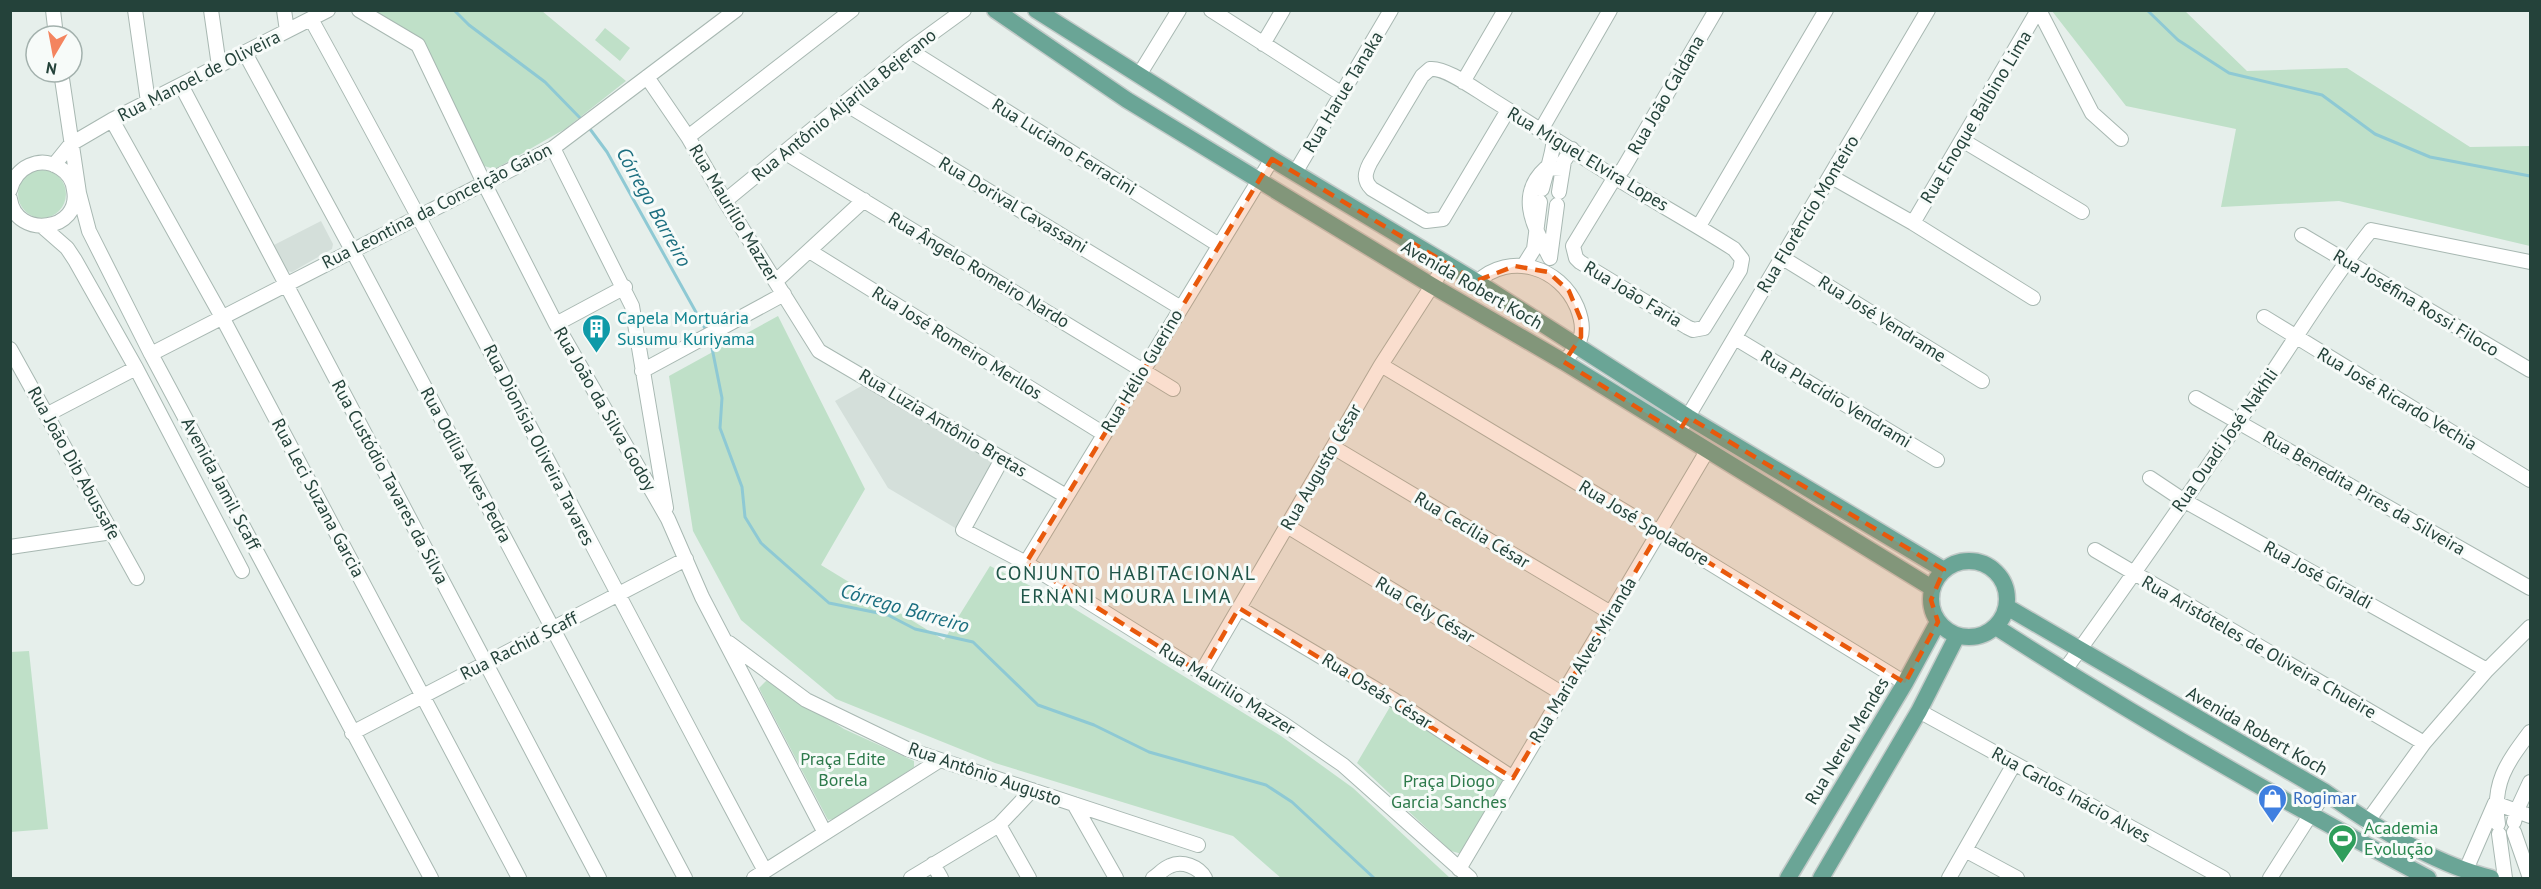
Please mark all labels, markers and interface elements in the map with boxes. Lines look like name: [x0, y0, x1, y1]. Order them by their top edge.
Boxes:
street label: Rua Antônio Aljarilla Bejerano: [747, 23, 941, 186]
north arrow: [24, 24, 84, 84]
street label: Rua Manoel de Oliveira: [114, 25, 284, 127]
street label: Rua Enoque Balbino Lima: [1915, 26, 2036, 207]
street label: Rua Harue Tanaka: [1297, 27, 1388, 157]
street label: Rua João Caldana: [1622, 31, 1709, 158]
text: N: [44, 58, 58, 80]
street label: Rua Luciano Ferracini: [988, 93, 1141, 200]
street label: Rua Miguel Elvira Lopes: [1503, 101, 1673, 216]
street label: Rua Florêncio Monteiro: [1751, 131, 1864, 297]
street label: Rua Leontina da Conceição Gaion: [318, 137, 556, 274]
street label: Rua Maurílio Mazzer: [684, 140, 785, 286]
water label: Córrego Barreiro: [610, 143, 698, 271]
street label: Rua Dorival Cavassani: [935, 151, 1092, 258]
street label: Rua Ângelo Romeiro Nardo: [884, 206, 1074, 333]
street label: Avenida Robert Koch: [1398, 235, 1547, 334]
street label: Rua Joséfina Rossi Filoco: [2329, 244, 2503, 361]
street label: Rua João Faria: [1580, 255, 1686, 332]
street label: Rua José Vendrame: [1814, 270, 1950, 367]
street label: Rua José Romeiro Merllos: [868, 281, 1047, 404]
street label: Rua Hélio Guerino: [1096, 305, 1187, 437]
place label: Capela Mortuária Susumu Kuriyama: [617, 306, 755, 350]
building icon: Capela Mortuária Susumu Kuriyama: [580, 312, 612, 354]
street label: Rua João da Silva Godoy: [549, 323, 662, 496]
street label: Rua Dionísia Oliveira Tavares: [479, 340, 600, 549]
street label: Rua José Ricardo Vechia: [2313, 342, 2481, 455]
street label: Rua Placídio Vendrami: [1757, 344, 1916, 453]
street label: Rua Luzia Antônio Bretas: [855, 363, 1032, 482]
street label: Rua Ouadi José Nakhli: [2166, 363, 2283, 516]
street label: Rua Custódio Tavares da Silva: [327, 376, 454, 588]
street label: Rua João Dib Abussafe: [23, 382, 126, 543]
street label: Rua Odília Alves Pedra: [416, 383, 517, 547]
street label: Rua Augusto César: [1275, 399, 1366, 534]
street label: Avenida Jamil Scaff: [177, 413, 267, 555]
street label: Rua Leci Suzana Garcia: [267, 414, 370, 581]
street label: Rua Benedita Pires da Silveira: [2259, 425, 2470, 560]
street label: Rua José Spoladore: [1575, 475, 1714, 571]
street label: Rua Cecília César: [1410, 486, 1534, 573]
street label: Rua José Giraldi: [2260, 535, 2377, 614]
district label: CONJUNTO HABITACIONAL ERNANI MOURA LIMA: [995, 560, 1257, 609]
street label: Rua Aristóteles de Oliveira Chueire: [2138, 570, 2381, 723]
street label: Rua Cely César: [1371, 571, 1479, 648]
street label: Rua Maria Alves Miranda: [1524, 573, 1641, 747]
water label: Córrego Barreiro: [838, 577, 972, 639]
street label: Rua Rachid Scaff: [456, 606, 582, 685]
street label: Rua Maurilio Mazzer: [1155, 637, 1300, 740]
street label: Rua Oseás César: [1318, 648, 1437, 734]
street label: Rua Nereu Mendes: [1799, 673, 1894, 809]
street label: Avenida Robert Koch: [2183, 681, 2332, 780]
street label: Rua Antônio Augusto: [905, 737, 1065, 811]
street label: Rua Carlos Inácio Alves: [1988, 741, 2155, 848]
park label: Praça Edite Borela: [800, 747, 886, 791]
park label: Praça Diogo Garcia Sanches: [1391, 769, 1507, 813]
shop icon: Rogimar: [2256, 782, 2288, 824]
place label: Rogimar: [2293, 786, 2357, 809]
place label: Academia Evolução: [2364, 816, 2439, 860]
sports icon: Academia Evolução: [2327, 822, 2359, 864]

